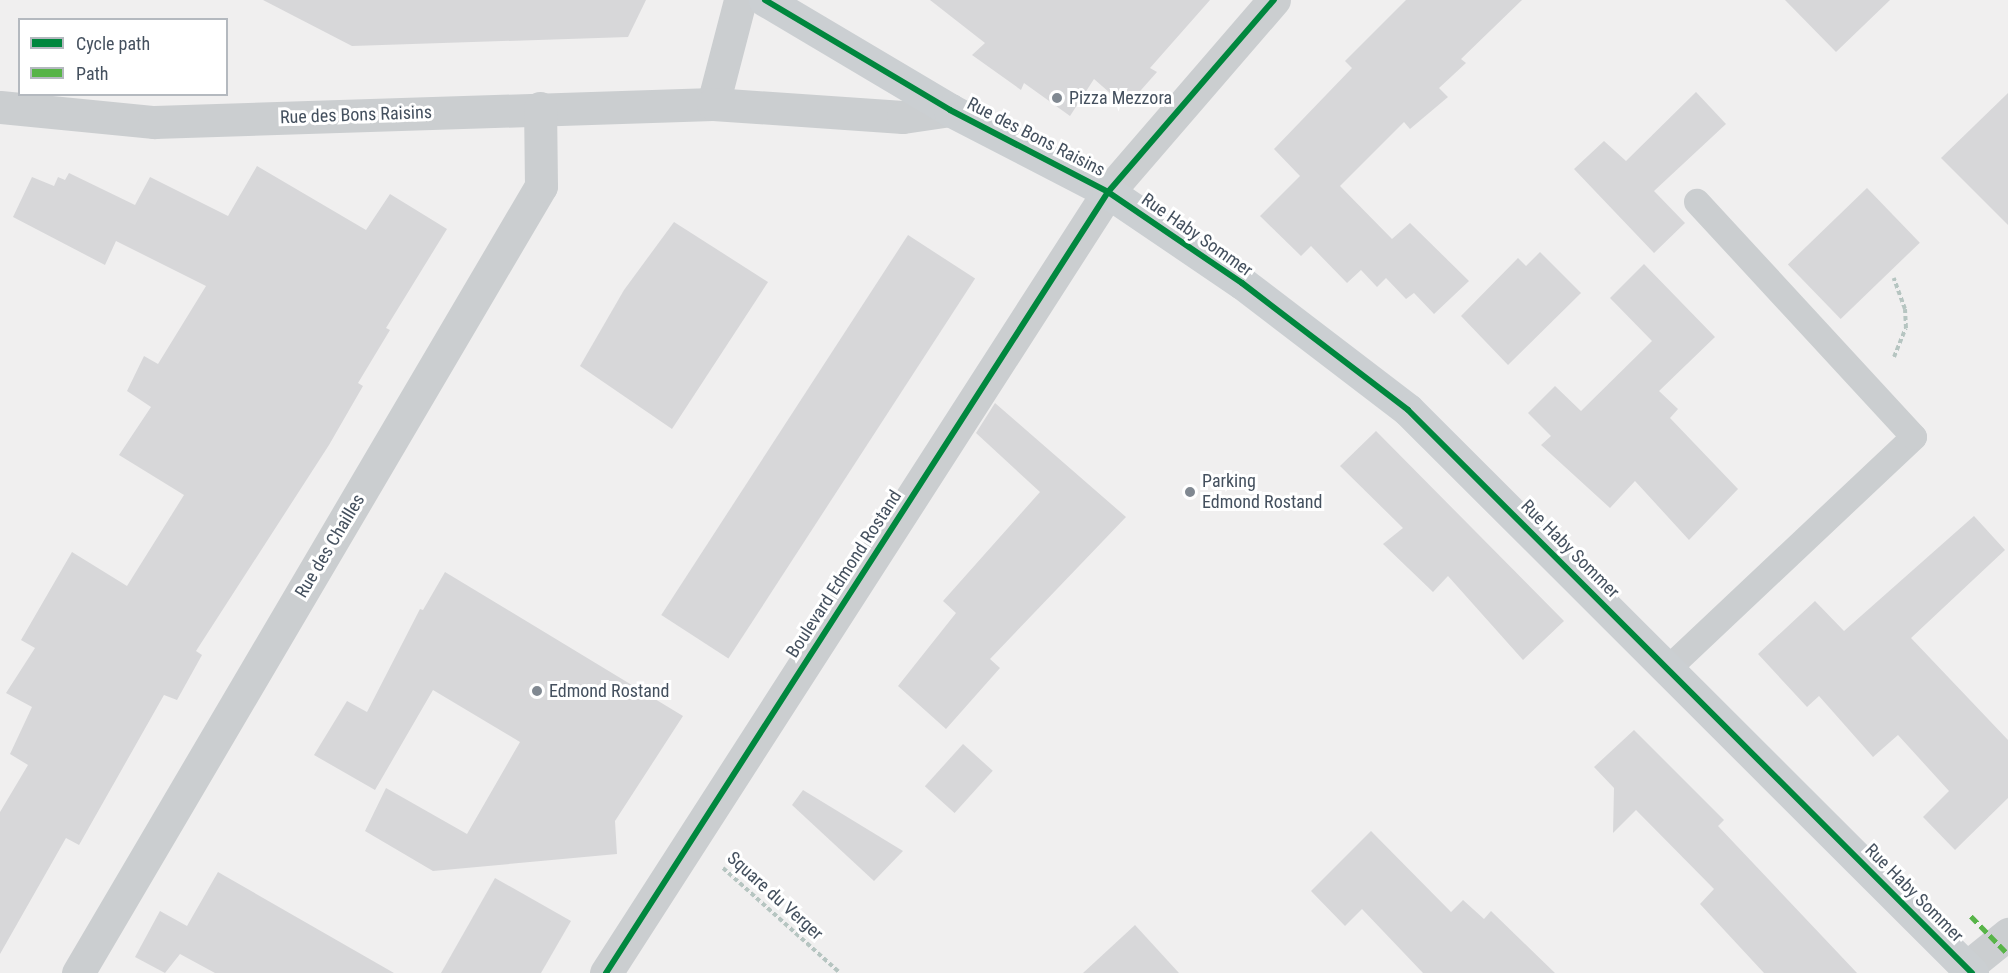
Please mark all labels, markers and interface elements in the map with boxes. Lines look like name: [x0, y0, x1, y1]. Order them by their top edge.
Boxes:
legend: [18, 18, 228, 96]
text: Cycle path: [76, 33, 150, 54]
text: Path: [76, 63, 109, 84]
place label: Pizza Mezzora: [1069, 87, 1172, 109]
marker: Pizza Mezzora: [1050, 91, 1064, 105]
street label: Rue des Bons Raisins: [963, 93, 1109, 181]
street label: Rue des Bons Raisins: [280, 102, 432, 128]
street label: Rue Haby Sommer: [1137, 189, 1257, 281]
place label: Parking Edmond Rostand: [1202, 471, 1322, 514]
marker: Parking Edmond Rostand: [1183, 485, 1197, 499]
street label: Boulevard Edmond Rostand: [782, 486, 906, 662]
street label: Rue des Chailles: [291, 490, 369, 602]
street label: Rue Haby Sommer: [1516, 495, 1624, 603]
place label: Edmond Rostand: [549, 680, 669, 702]
marker: Edmond Rostand: [530, 684, 544, 698]
street label: Rue Haby Sommer: [1860, 839, 1968, 947]
street label: Square du Verger: [723, 847, 827, 945]

